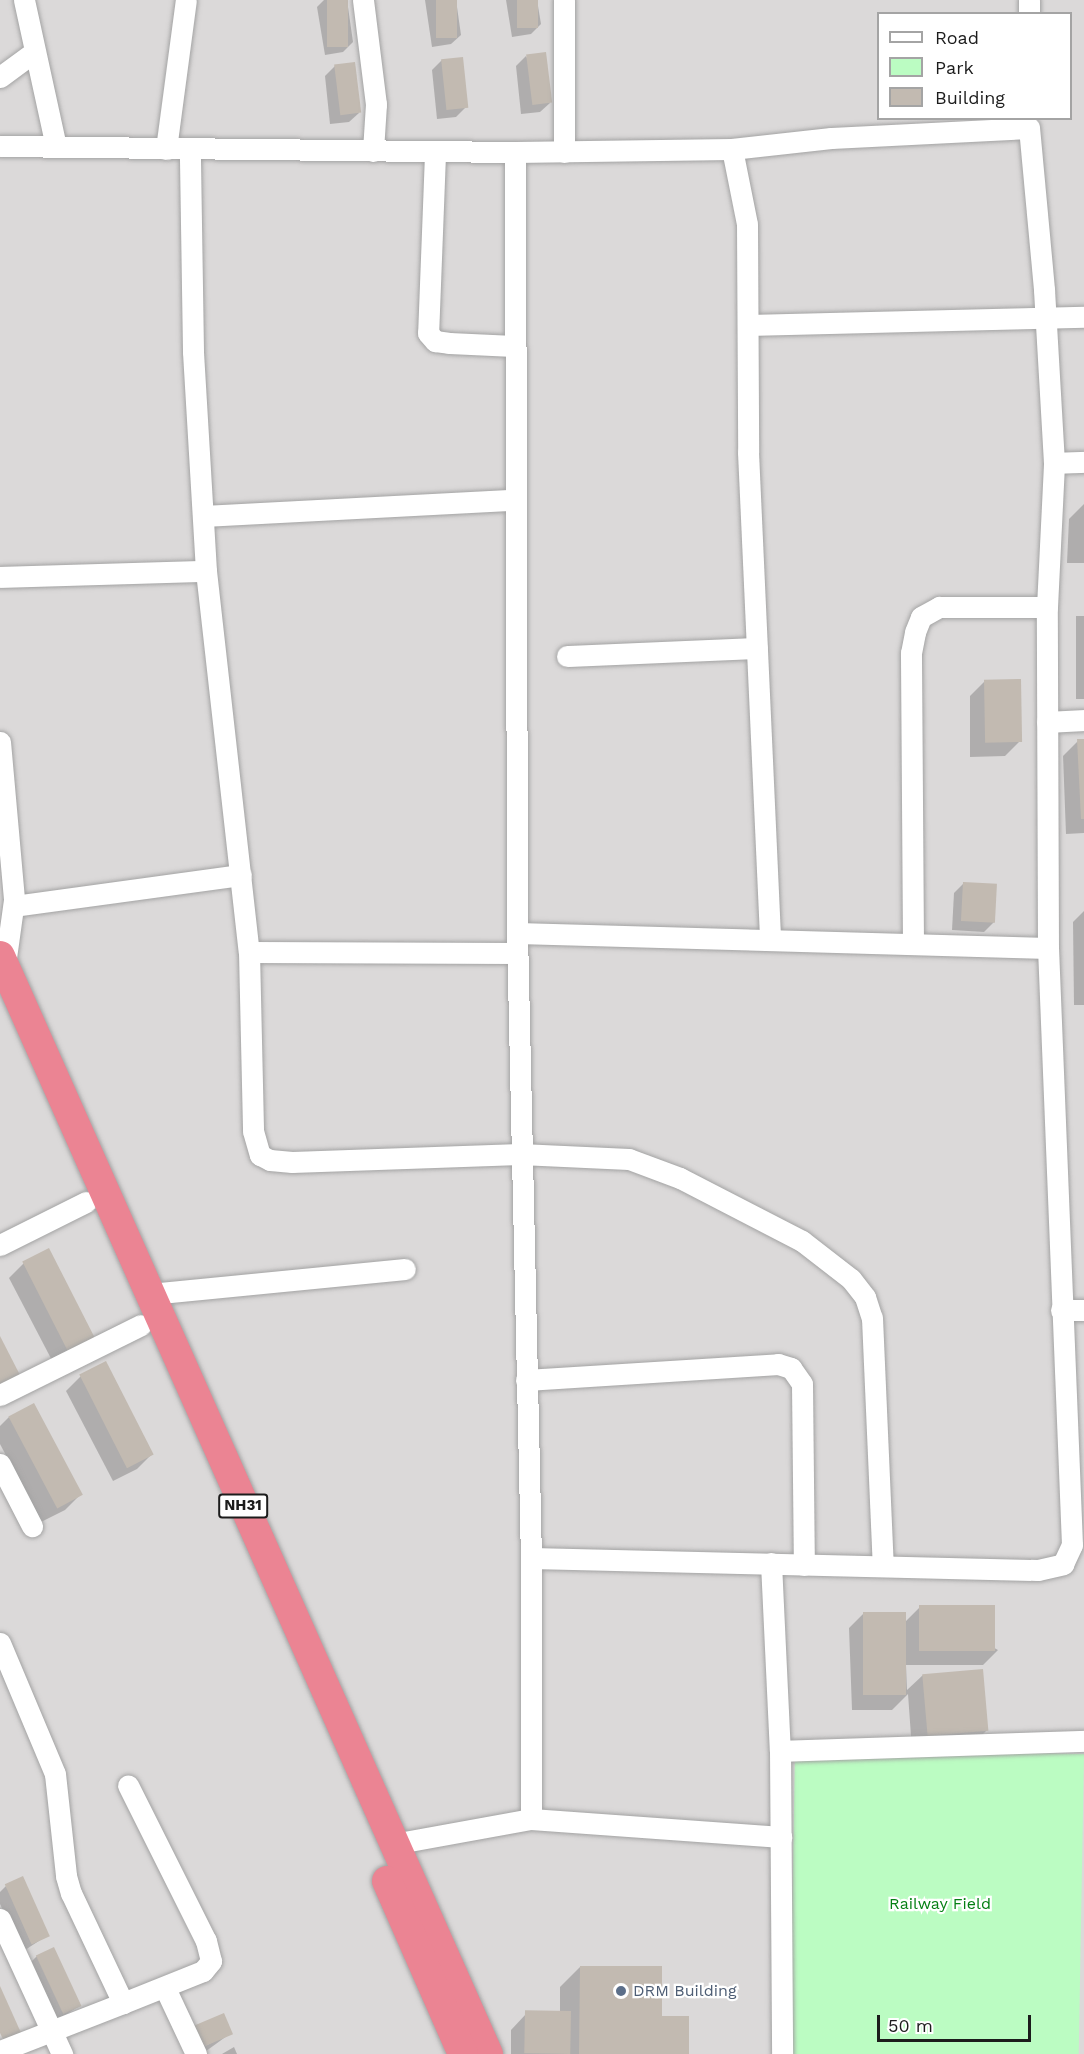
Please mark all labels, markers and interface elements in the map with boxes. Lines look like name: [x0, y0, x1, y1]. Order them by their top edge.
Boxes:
legend: [877, 12, 1072, 120]
text: Road: [935, 27, 979, 48]
text: Park: [935, 57, 974, 78]
text: Building: [935, 87, 1005, 108]
road number: NH31: [218, 1494, 268, 1518]
park label: Railway Field: [889, 1894, 991, 1914]
place label: DRM Building: [633, 1981, 736, 2001]
marker: DRM Building: [614, 1984, 628, 1998]
scale bar: [880, 2003, 1034, 2041]
text: 50 m: [888, 2015, 933, 2036]

